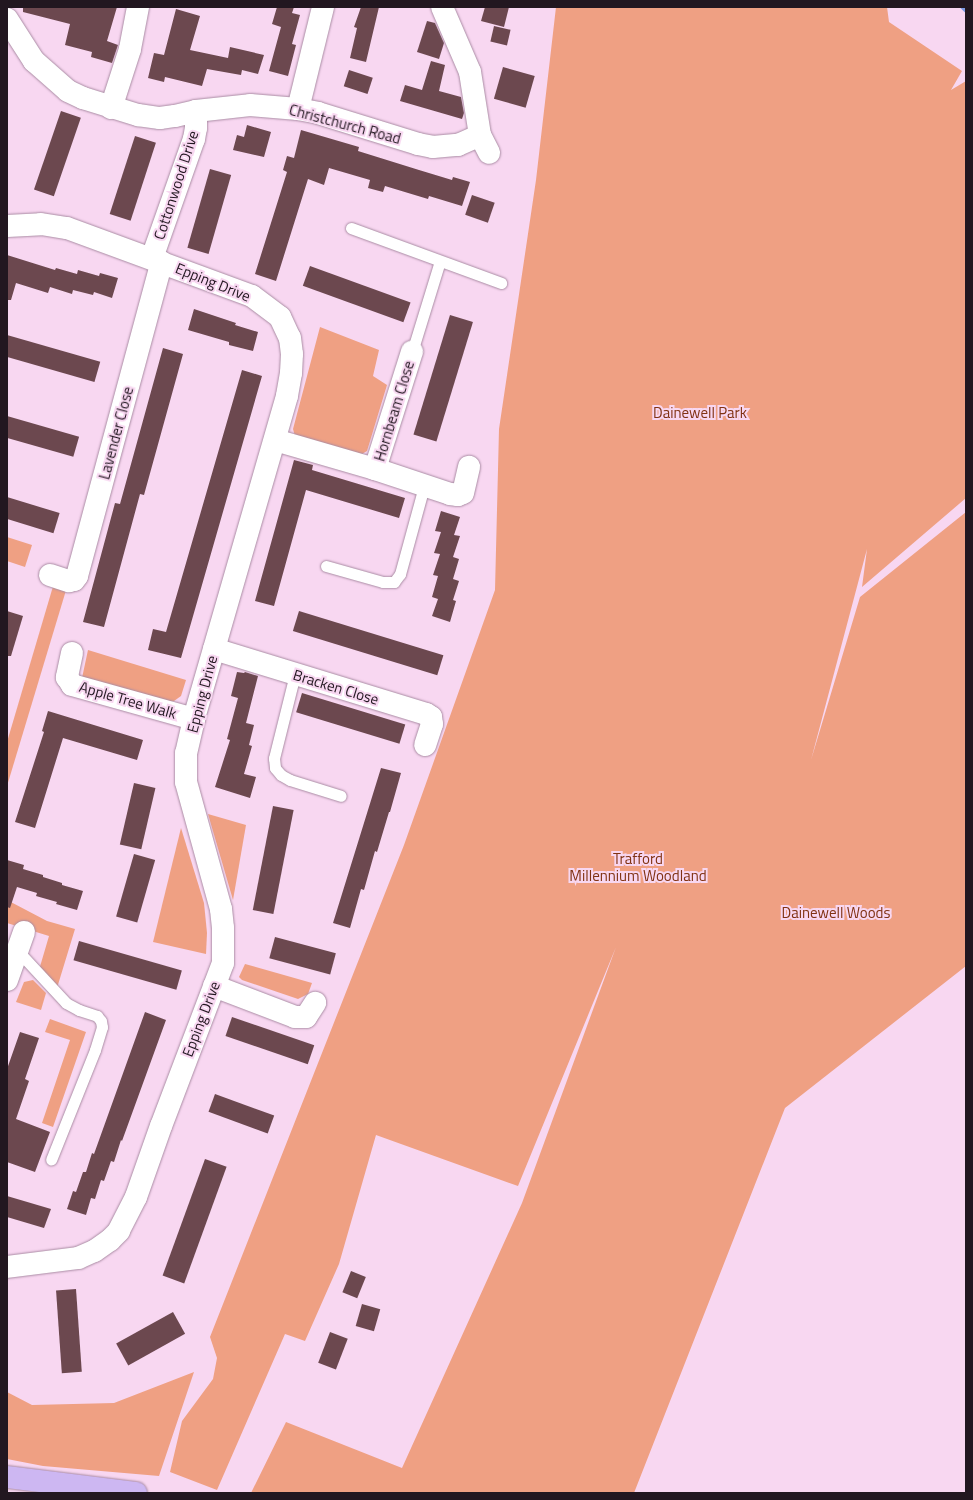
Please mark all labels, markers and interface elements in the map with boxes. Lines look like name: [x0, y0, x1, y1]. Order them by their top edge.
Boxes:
street label: Christchurch Road: [287, 100, 403, 148]
street label: Cottonwood Drive: [150, 128, 202, 242]
street label: Epping Drive: [173, 259, 253, 305]
street label: Hornbeam Close: [370, 359, 418, 463]
street label: Lavender Close: [95, 385, 137, 481]
park label: Dainewell Park: [653, 404, 747, 422]
street label: Epping Drive: [183, 653, 221, 735]
street label: Bracken Close: [291, 665, 381, 709]
street label: Apple Tree Walk: [77, 678, 179, 722]
park label: Trafford Millennium Woodland: [569, 849, 707, 884]
park label: Dainewell Woods: [782, 904, 890, 922]
street label: Epping Drive: [178, 979, 224, 1059]

